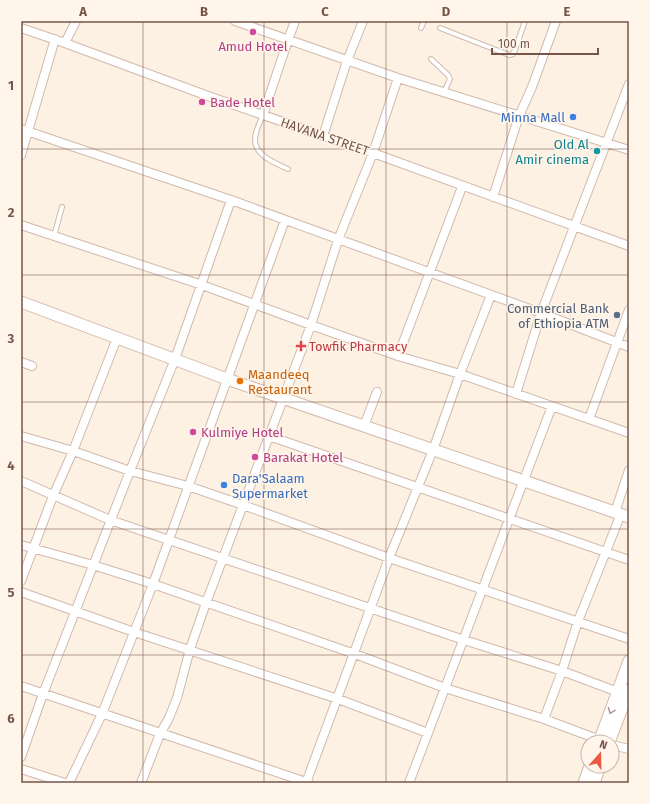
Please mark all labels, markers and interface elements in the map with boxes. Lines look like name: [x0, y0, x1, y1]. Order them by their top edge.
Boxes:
text: A: [78, 4, 87, 19]
text: B: [200, 4, 208, 19]
text: C: [321, 4, 329, 19]
text: D: [442, 4, 451, 19]
text: E: [564, 4, 571, 19]
marker: Amud Hotel: [248, 27, 258, 37]
scale bar: [492, 30, 598, 56]
text: 100 m: [498, 37, 530, 51]
place label: Amud Hotel: [218, 39, 288, 54]
text: 1: [8, 78, 14, 93]
place label: Bade Hotel: [210, 95, 275, 110]
marker: Bade Hotel: [197, 97, 207, 107]
place label: Minna Mall: [501, 110, 565, 125]
marker: Minna Mall: [568, 112, 578, 122]
street label: HAVANA STREET: [279, 114, 371, 159]
place label: Old Al Amir cinema: [515, 137, 589, 167]
marker: Old Al Amir cinema: [592, 146, 602, 156]
text: 2: [8, 205, 15, 220]
place label: Commercial Bank of Ethiopia ATM: [507, 301, 609, 331]
marker: Commercial Bank of Ethiopia ATM: [612, 310, 622, 320]
text: 3: [7, 331, 15, 346]
place label: Towfik Pharmacy: [309, 339, 408, 354]
marker: Towfik Pharmacy: [296, 341, 306, 351]
place label: Maandeeq Restaurant: [248, 367, 312, 397]
marker: Maandeeq Restaurant: [235, 376, 245, 386]
place label: Kulmiye Hotel: [201, 425, 284, 440]
marker: Kulmiye Hotel: [188, 427, 198, 437]
place label: Barakat Hotel: [263, 450, 343, 465]
marker: Barakat Hotel: [250, 452, 260, 462]
text: 4: [7, 458, 15, 473]
place label: Dara'Salaam Supermarket: [232, 471, 308, 501]
marker: Dara'Salaam Supermarket: [219, 480, 229, 490]
text: 5: [8, 585, 15, 600]
one-way arrow: [607, 707, 615, 714]
text: 6: [7, 711, 15, 726]
north arrow: [580, 734, 620, 774]
text: N: [598, 738, 609, 752]

